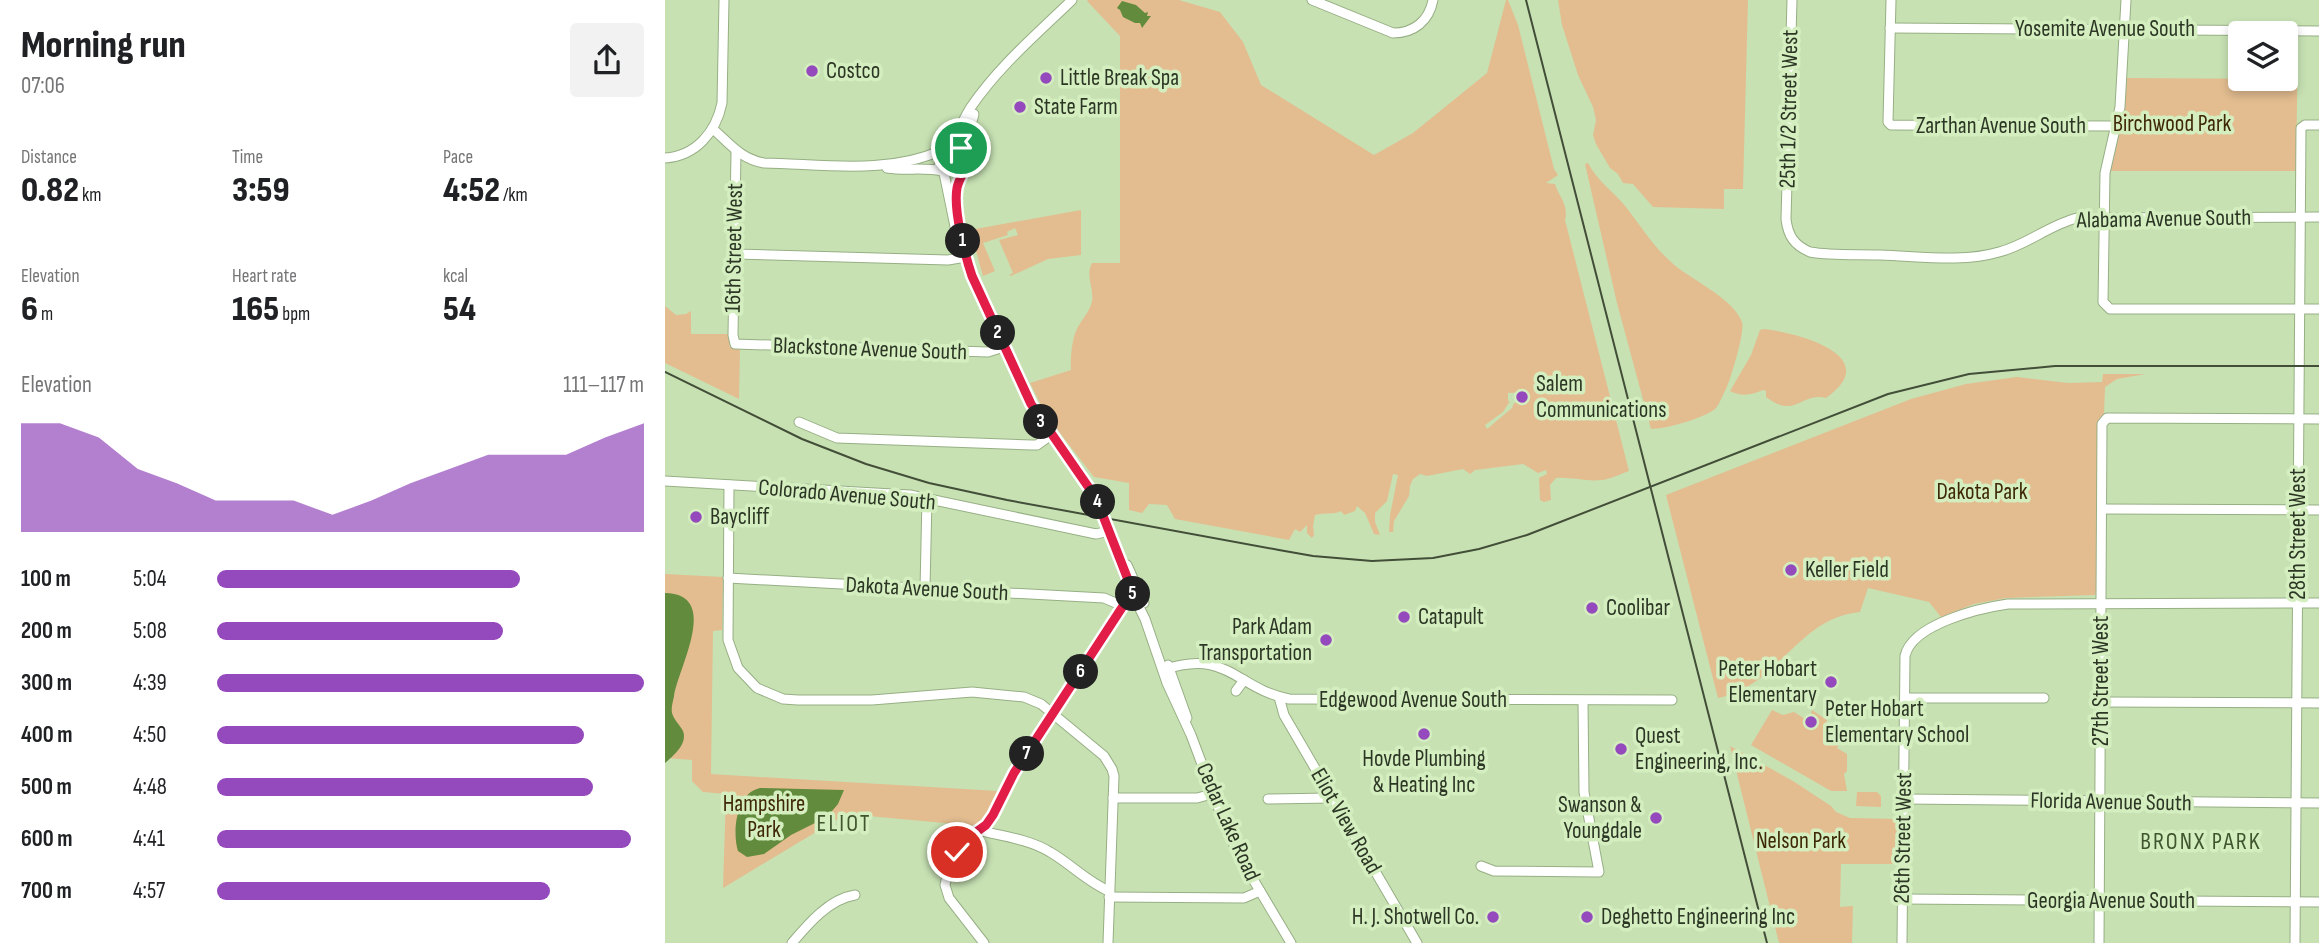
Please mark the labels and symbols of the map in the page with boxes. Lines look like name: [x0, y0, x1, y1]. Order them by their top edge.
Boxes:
street label: Yosemite Avenue South: [2015, 15, 2195, 43]
street label: 25th 1/2 Street West: [1774, 29, 1804, 189]
place label: Costco: [826, 57, 880, 85]
marker: Costco: [804, 63, 820, 79]
place label: Little Break Spa: [1060, 64, 1179, 92]
marker: Little Break Spa: [1038, 70, 1054, 86]
place label: State Farm: [1034, 93, 1118, 121]
marker: State Farm: [1012, 99, 1028, 115]
park label: Birchwood Park: [2113, 110, 2232, 138]
street label: Zarthan Avenue South: [1916, 112, 2086, 140]
pin: [931, 118, 991, 178]
street label: 16th Street West: [719, 183, 749, 313]
street label: Alabama Avenue South: [2075, 203, 2252, 235]
pin: 1: [945, 224, 981, 258]
pin: 2: [981, 316, 1015, 350]
street label: Blackstone Avenue South: [772, 332, 968, 366]
place label: Salem Communications: [1536, 370, 1666, 424]
marker: Salem Communications: [1514, 389, 1530, 405]
pin: 3: [1023, 404, 1059, 440]
street label: 28th Street West: [2284, 468, 2312, 600]
street label: Colorado Avenue South: [757, 473, 937, 517]
park label: Dakota Park: [1936, 478, 2028, 506]
pin: 4: [1081, 484, 1115, 520]
place label: Baycliff: [710, 503, 770, 531]
marker: Baycliff: [688, 509, 704, 525]
place label: Keller Field: [1805, 556, 1889, 584]
marker: Keller Field: [1783, 562, 1799, 578]
street label: Dakota Avenue South: [845, 571, 1009, 607]
pin: 5: [1115, 576, 1151, 612]
place label: Coolibar: [1606, 594, 1670, 622]
marker: Coolibar: [1584, 600, 1600, 616]
place label: Catapult: [1418, 603, 1484, 631]
marker: Catapult: [1396, 609, 1412, 625]
place label: Park Adam Transportation: [1199, 613, 1312, 667]
street label: 27th Street West: [2087, 616, 2115, 746]
marker: Park Adam Transportation: [1318, 632, 1334, 648]
pin: 6: [1063, 654, 1099, 690]
place label: Peter Hobart Elementary: [1718, 655, 1817, 709]
marker: Peter Hobart Elementary: [1823, 674, 1839, 690]
street label: Edgewood Avenue South: [1319, 686, 1507, 714]
place label: Peter Hobart Elementary School: [1825, 695, 1969, 749]
marker: Peter Hobart Elementary School: [1803, 714, 1819, 730]
place label: Quest Engineering, Inc.: [1635, 722, 1763, 776]
marker: Hovde Plumbing & Heating Inc: [1416, 726, 1432, 742]
pin: 7: [1009, 736, 1045, 772]
marker: Quest Engineering, Inc.: [1613, 741, 1629, 757]
place label: Hovde Plumbing & Heating Inc: [1362, 745, 1486, 799]
street label: Cedar Lake Road: [1190, 759, 1266, 885]
street label: Eliot View Road: [1305, 763, 1387, 879]
street label: 26th Street West: [1888, 772, 1918, 904]
street label: Florida Avenue South: [2030, 787, 2192, 817]
park label: Hampshire Park: [723, 790, 805, 844]
place label: Swanson & Youngdale: [1558, 791, 1642, 845]
district label: ELIOT: [817, 809, 871, 838]
marker: Swanson & Youngdale: [1648, 810, 1664, 826]
pin: [927, 822, 987, 882]
park label: Nelson Park: [1756, 827, 1846, 855]
district label: BRONX PARK: [2140, 827, 2262, 856]
street label: Georgia Avenue South: [2027, 887, 2195, 915]
place label: H. J. Shotwell Co.: [1352, 903, 1479, 931]
place label: Deghetto Engineering Inc: [1601, 903, 1795, 931]
marker: H. J. Shotwell Co.: [1485, 909, 1501, 925]
marker: Deghetto Engineering Inc: [1579, 909, 1595, 925]

